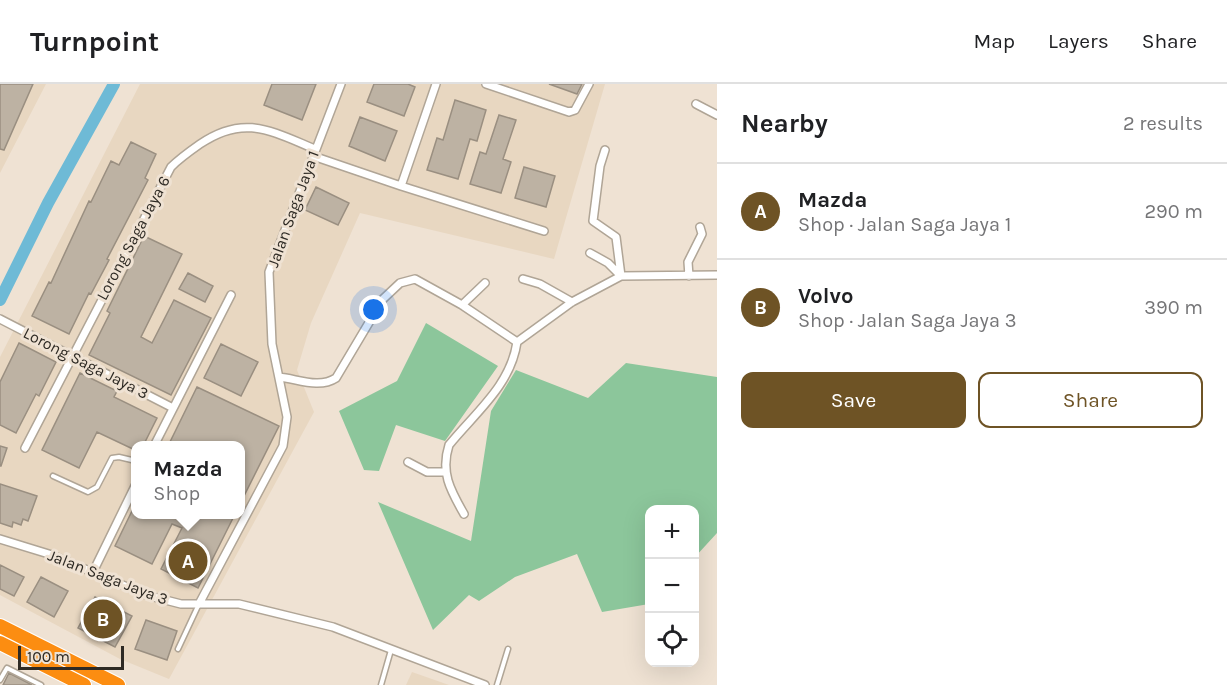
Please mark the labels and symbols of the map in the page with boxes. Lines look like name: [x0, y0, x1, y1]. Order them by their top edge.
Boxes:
street label: Jalan Saga Jaya 1: [263, 148, 323, 270]
street label: Lorong Saga Jaya 6: [92, 173, 174, 303]
your location: [359, 295, 388, 324]
street label: Lorong Saga Jaya 3: [20, 323, 152, 403]
pin: A: [168, 538, 207, 584]
street label: Jalan Saga Jaya 3: [45, 545, 171, 609]
pin: B: [84, 596, 122, 642]
scale bar: [18, 643, 124, 670]

